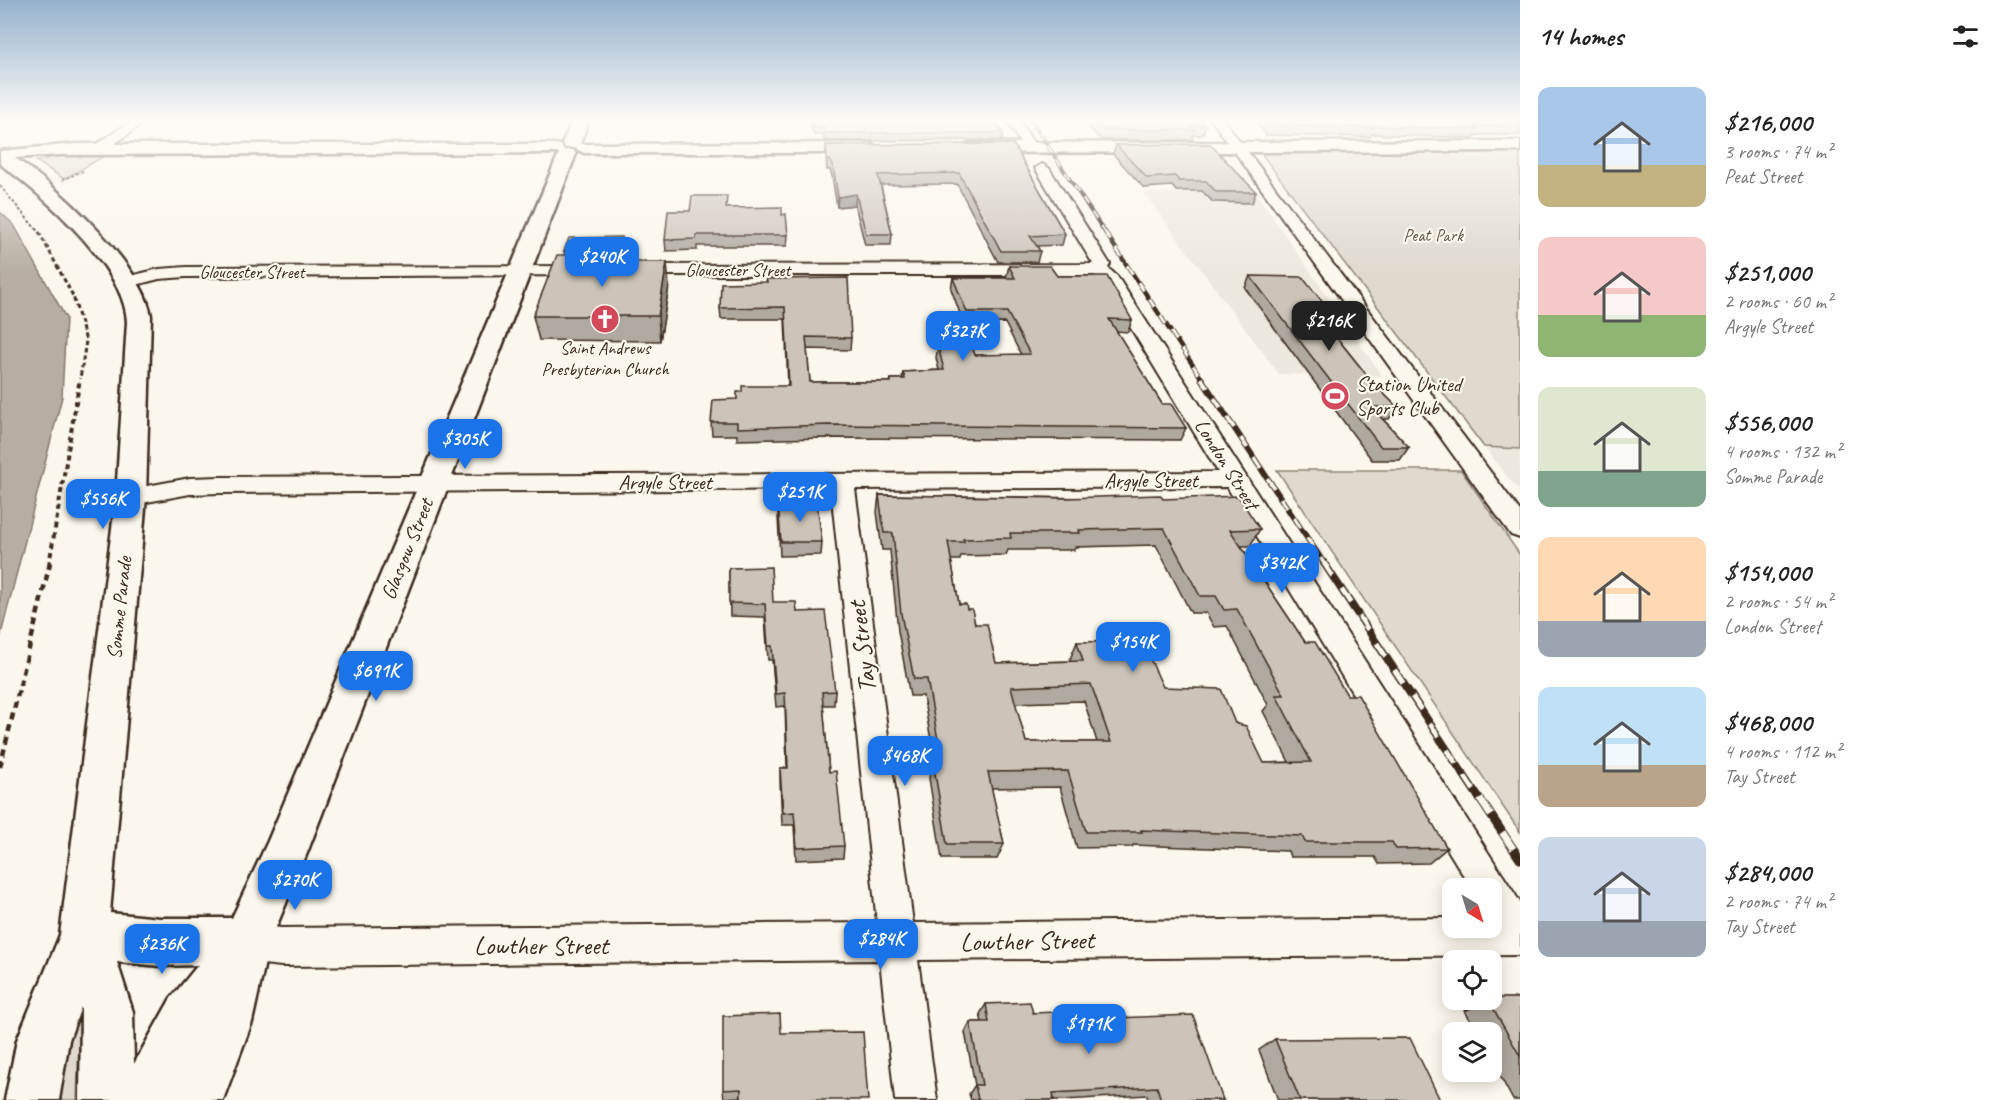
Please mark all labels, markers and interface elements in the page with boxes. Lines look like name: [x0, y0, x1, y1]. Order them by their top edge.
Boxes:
text: 14 homes: [1538, 20, 1623, 53]
icon: filters: [1949, 20, 1982, 53]
text: $216,000: [1724, 106, 1812, 139]
icon: home: [1586, 111, 1658, 183]
text: 3 rooms · 74 m²: [1724, 139, 1832, 164]
text: Peat Street: [1724, 164, 1802, 189]
park label: Peat Park: [1403, 224, 1464, 246]
pin: $240K: [560, 237, 644, 288]
text: $240K: [579, 244, 625, 269]
text: $251,000: [1724, 256, 1811, 289]
street label: Gloucester Street: [686, 259, 792, 281]
street label: Gloucester Street: [200, 261, 306, 283]
icon: home: [1586, 261, 1658, 333]
text: 2 rooms · 60 m²: [1724, 289, 1832, 314]
pin: $216K: [1287, 301, 1371, 352]
church icon: Saint Andrews Presbyterian Church: [589, 303, 621, 335]
text: $216K: [1306, 308, 1352, 333]
pin: $327K: [921, 311, 1005, 362]
text: Argyle Street: [1724, 314, 1813, 339]
text: $327K: [940, 318, 986, 343]
place label: Saint Andrews Presbyterian Church: [541, 337, 669, 380]
place label: Station United Sports Club: [1356, 371, 1464, 421]
sports icon: Station United Sports Club: [1319, 380, 1351, 412]
text: $556,000: [1724, 406, 1811, 439]
icon: home: [1586, 411, 1658, 483]
street label: London Street: [1189, 414, 1267, 517]
pin: $305K: [423, 419, 507, 470]
text: $305K: [442, 426, 488, 451]
text: 4 rooms · 132 m²: [1724, 439, 1841, 464]
text: Somme Parade: [1724, 464, 1822, 489]
street label: Argyle Street: [1104, 467, 1200, 493]
street label: Argyle Street: [618, 469, 714, 495]
pin: $251K: [758, 472, 842, 523]
pin: $556K: [61, 479, 145, 530]
text: $251K: [777, 479, 823, 504]
text: $556K: [80, 486, 126, 511]
street label: Glasgow Street: [375, 493, 440, 603]
pin: $342K: [1240, 543, 1324, 594]
text: $342K: [1259, 550, 1305, 575]
street label: Somme Parade: [101, 554, 137, 661]
text: $154,000: [1724, 556, 1811, 589]
icon: home: [1586, 561, 1658, 633]
text: 2 rooms · 54 m²: [1724, 589, 1832, 614]
street label: Tay Street: [840, 597, 884, 695]
text: London Street: [1724, 614, 1821, 639]
pin: $154K: [1091, 622, 1175, 673]
text: $154K: [1110, 629, 1156, 654]
pin: $691K: [334, 651, 418, 702]
text: $691K: [353, 658, 399, 683]
text: $468,000: [1724, 706, 1812, 739]
icon: home: [1586, 711, 1658, 783]
pin: $468K: [863, 736, 947, 787]
text: 4 rooms · 112 m²: [1724, 739, 1841, 764]
text: $468K: [882, 743, 928, 768]
text: Tay Street: [1724, 764, 1795, 789]
text: $284,000: [1724, 856, 1811, 889]
pin: $270K: [253, 860, 337, 911]
icon: home: [1586, 861, 1658, 933]
text: $270K: [272, 867, 318, 892]
north arrow: [1442, 878, 1502, 938]
map controls: [1442, 878, 1502, 1082]
text: 2 rooms · 74 m²: [1724, 889, 1832, 914]
text: Tay Street: [1724, 914, 1795, 939]
pin: $284K: [839, 919, 923, 970]
street label: Lowther Street: [960, 923, 1097, 959]
pin: $236K: [120, 924, 204, 975]
text: $284K: [858, 926, 904, 951]
street label: Lowther Street: [474, 929, 610, 962]
text: $236K: [139, 931, 185, 956]
button: locate: [1442, 950, 1502, 1010]
pin: $171K: [1047, 1004, 1131, 1055]
text: $171K: [1066, 1011, 1112, 1036]
button: layers: [1442, 1022, 1502, 1082]

